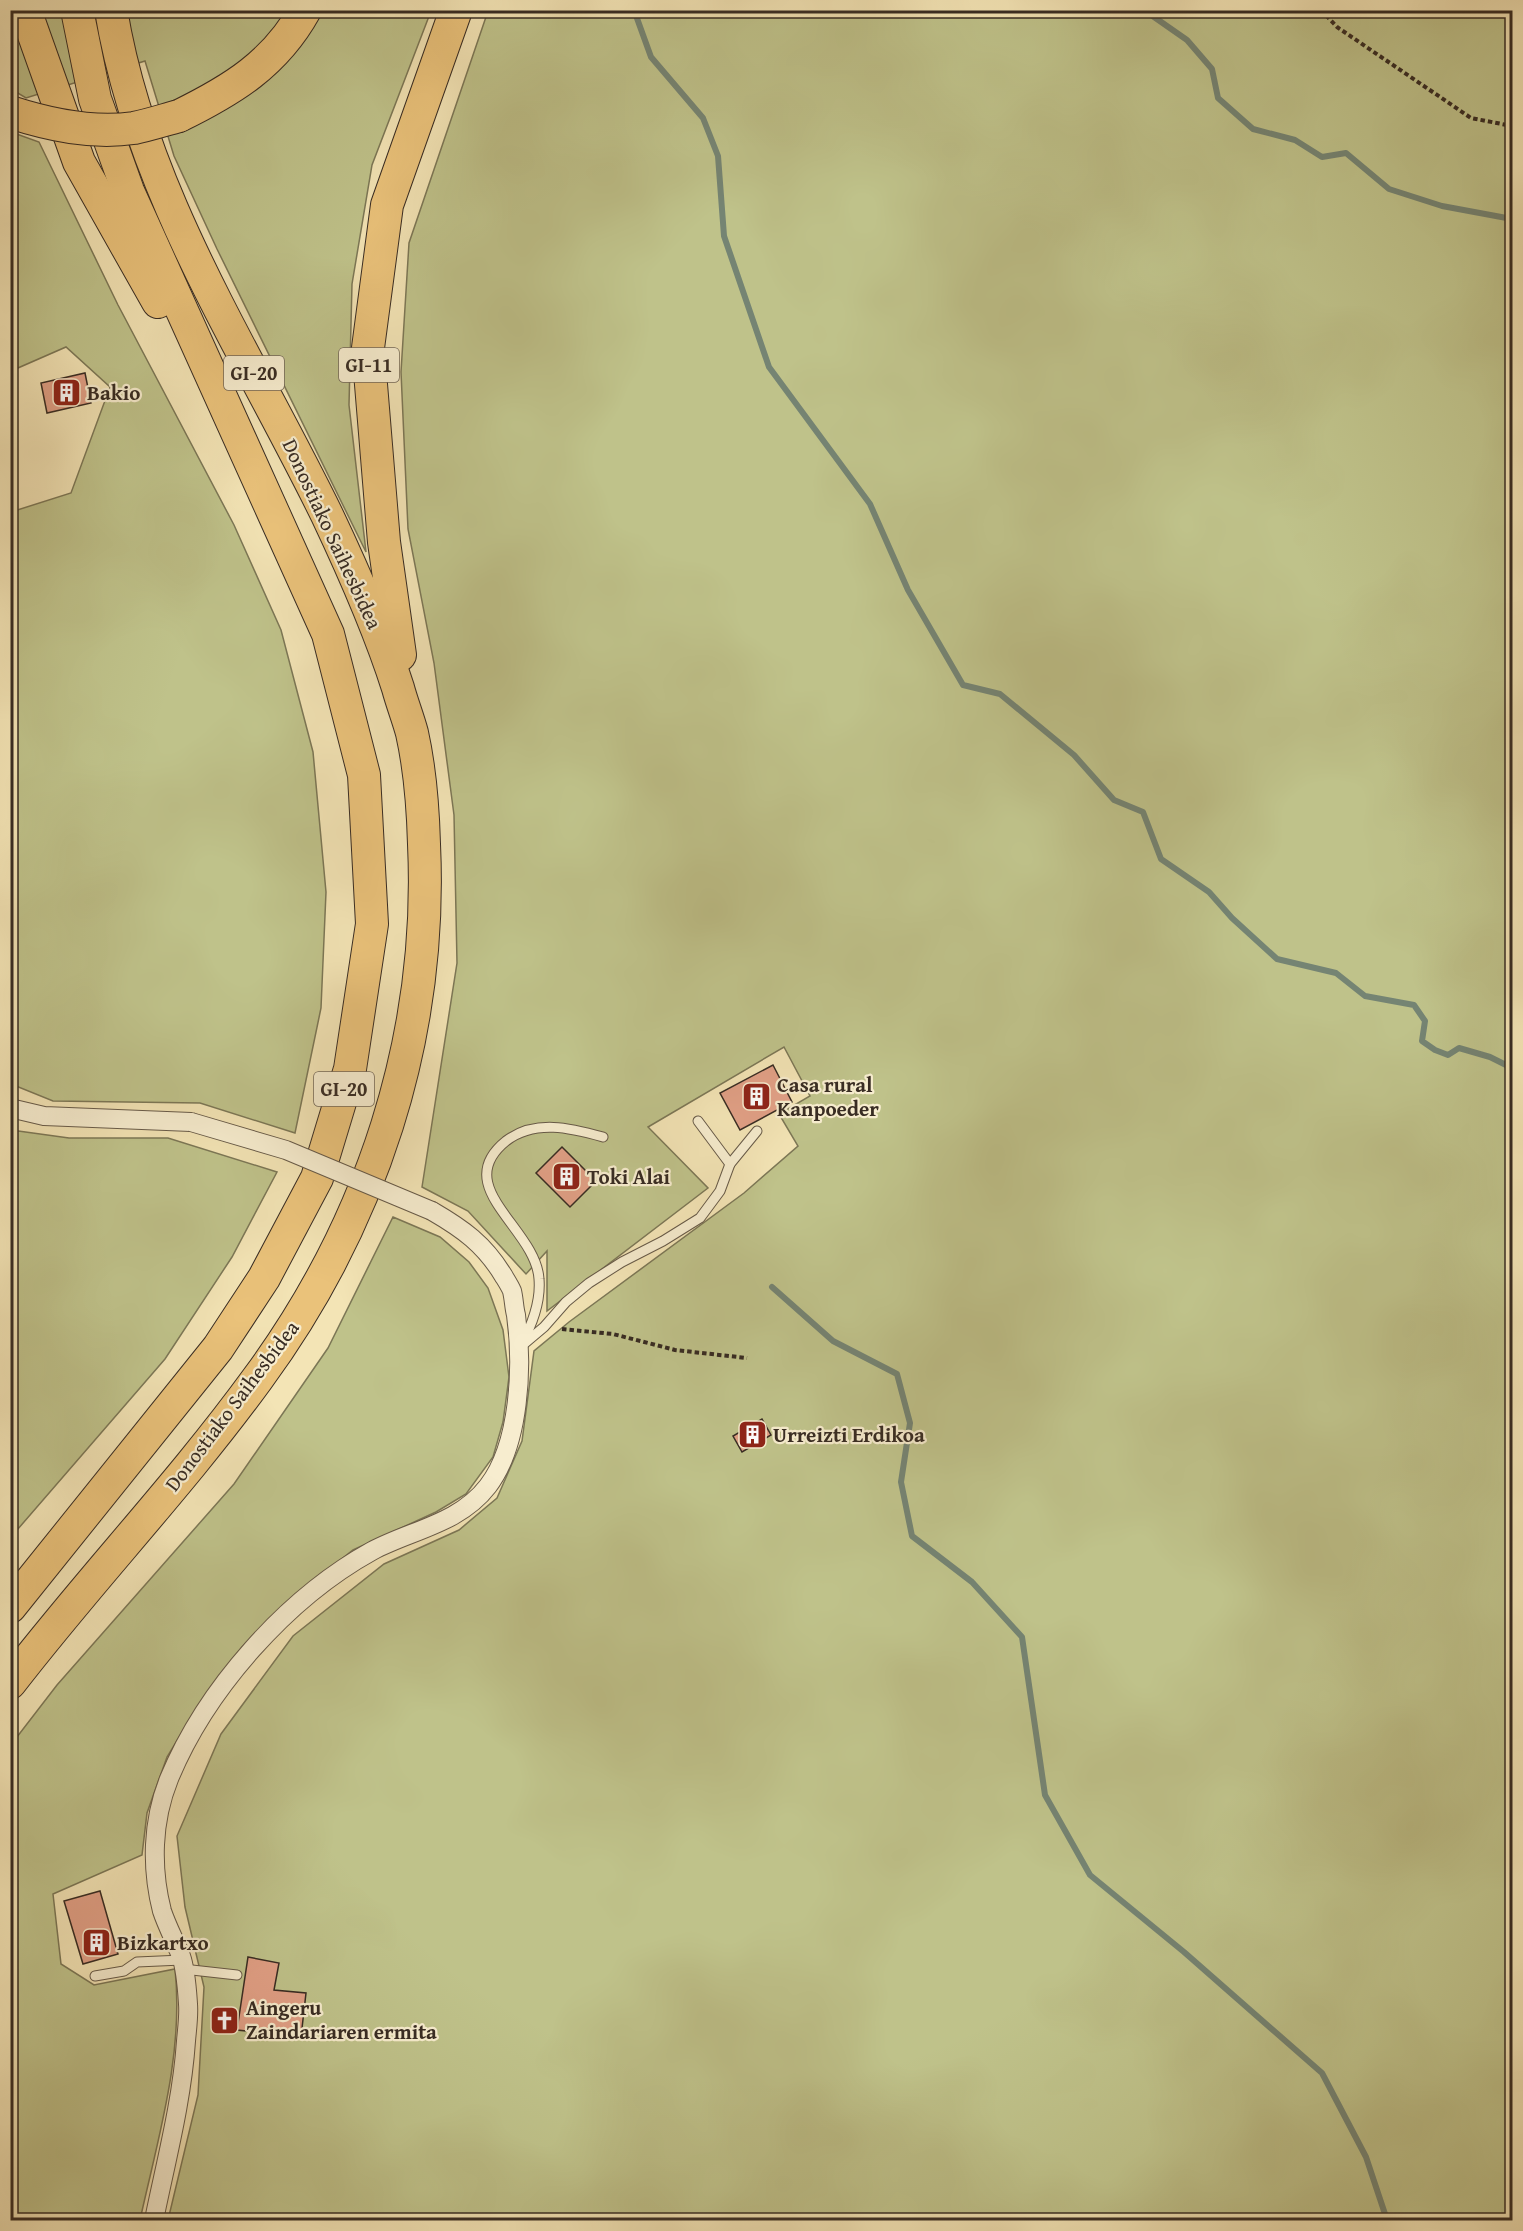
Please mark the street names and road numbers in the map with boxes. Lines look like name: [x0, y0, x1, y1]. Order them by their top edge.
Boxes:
road number: GI-11: [339, 348, 399, 382]
road number: GI-20: [224, 356, 284, 390]
street label: Donostiako Saihesbidea: [275, 433, 390, 634]
road number: GI-20: [314, 1072, 374, 1106]
street label: Donostiako Saihesbidea: [157, 1314, 306, 1498]

